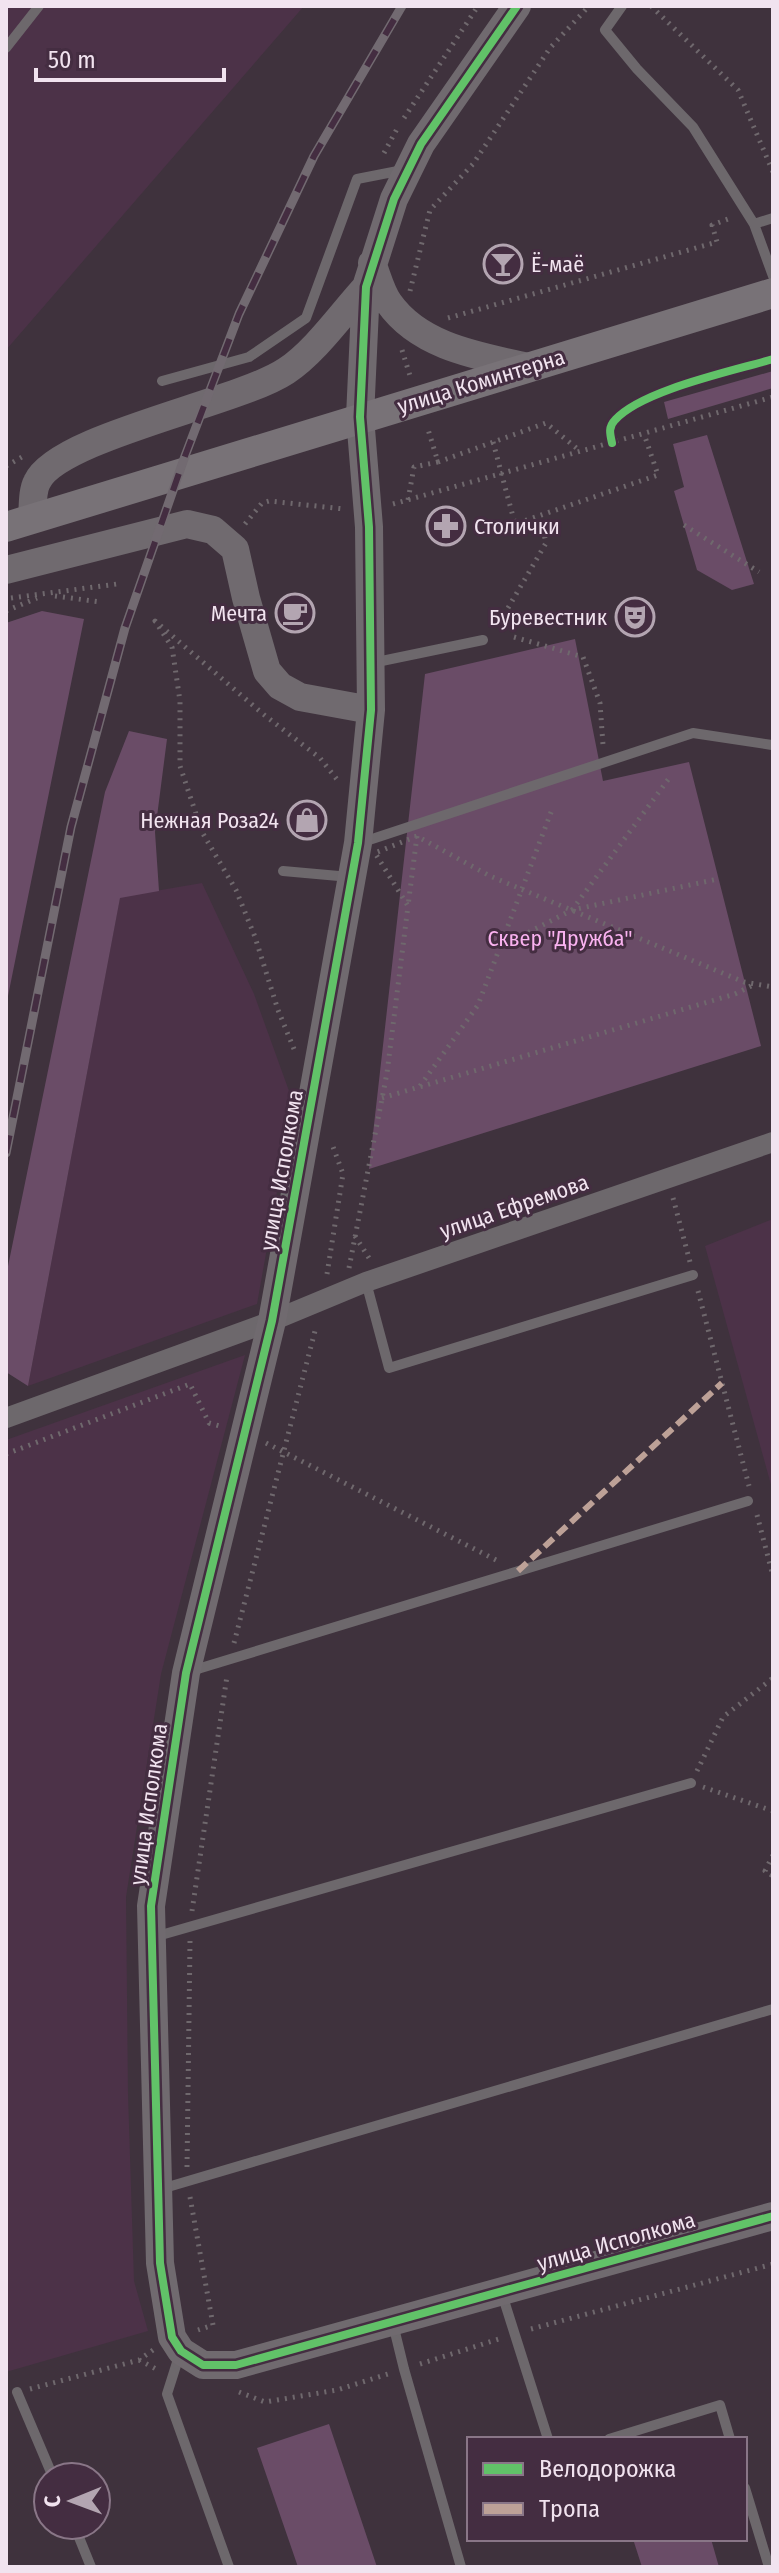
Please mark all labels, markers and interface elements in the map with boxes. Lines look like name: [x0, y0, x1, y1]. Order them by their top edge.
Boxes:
scale bar: [36, 32, 224, 82]
text: 50 m: [48, 46, 96, 74]
bar icon: Ё-маё: [482, 243, 524, 285]
place label: Ё-маё: [531, 251, 584, 278]
street label: улица Коминтерна: [394, 343, 568, 420]
pharmacy icon: Столички: [425, 505, 467, 547]
place label: Столички: [474, 513, 560, 540]
cafe icon: Мечта: [274, 592, 316, 634]
theatre icon: Буревестник: [614, 596, 656, 638]
place label: Мечта: [211, 600, 267, 627]
place label: Буревестник: [489, 604, 608, 631]
shop icon: Нежная Роза24: [286, 799, 328, 841]
place label: Нежная Роза24: [140, 807, 279, 834]
park label: Сквер "Дружба": [487, 925, 633, 952]
street label: улица Исполкома: [254, 1087, 309, 1253]
street label: улица Ефремова: [436, 1168, 592, 1245]
street label: улица Исполкома: [124, 1721, 173, 1887]
street label: улица Исполкома: [534, 2206, 698, 2277]
legend: [467, 2437, 747, 2541]
text: Велодорожка: [539, 2455, 676, 2483]
north arrow: [32, 2461, 112, 2541]
text: С: [39, 2495, 66, 2507]
text: Тропа: [539, 2495, 600, 2523]

